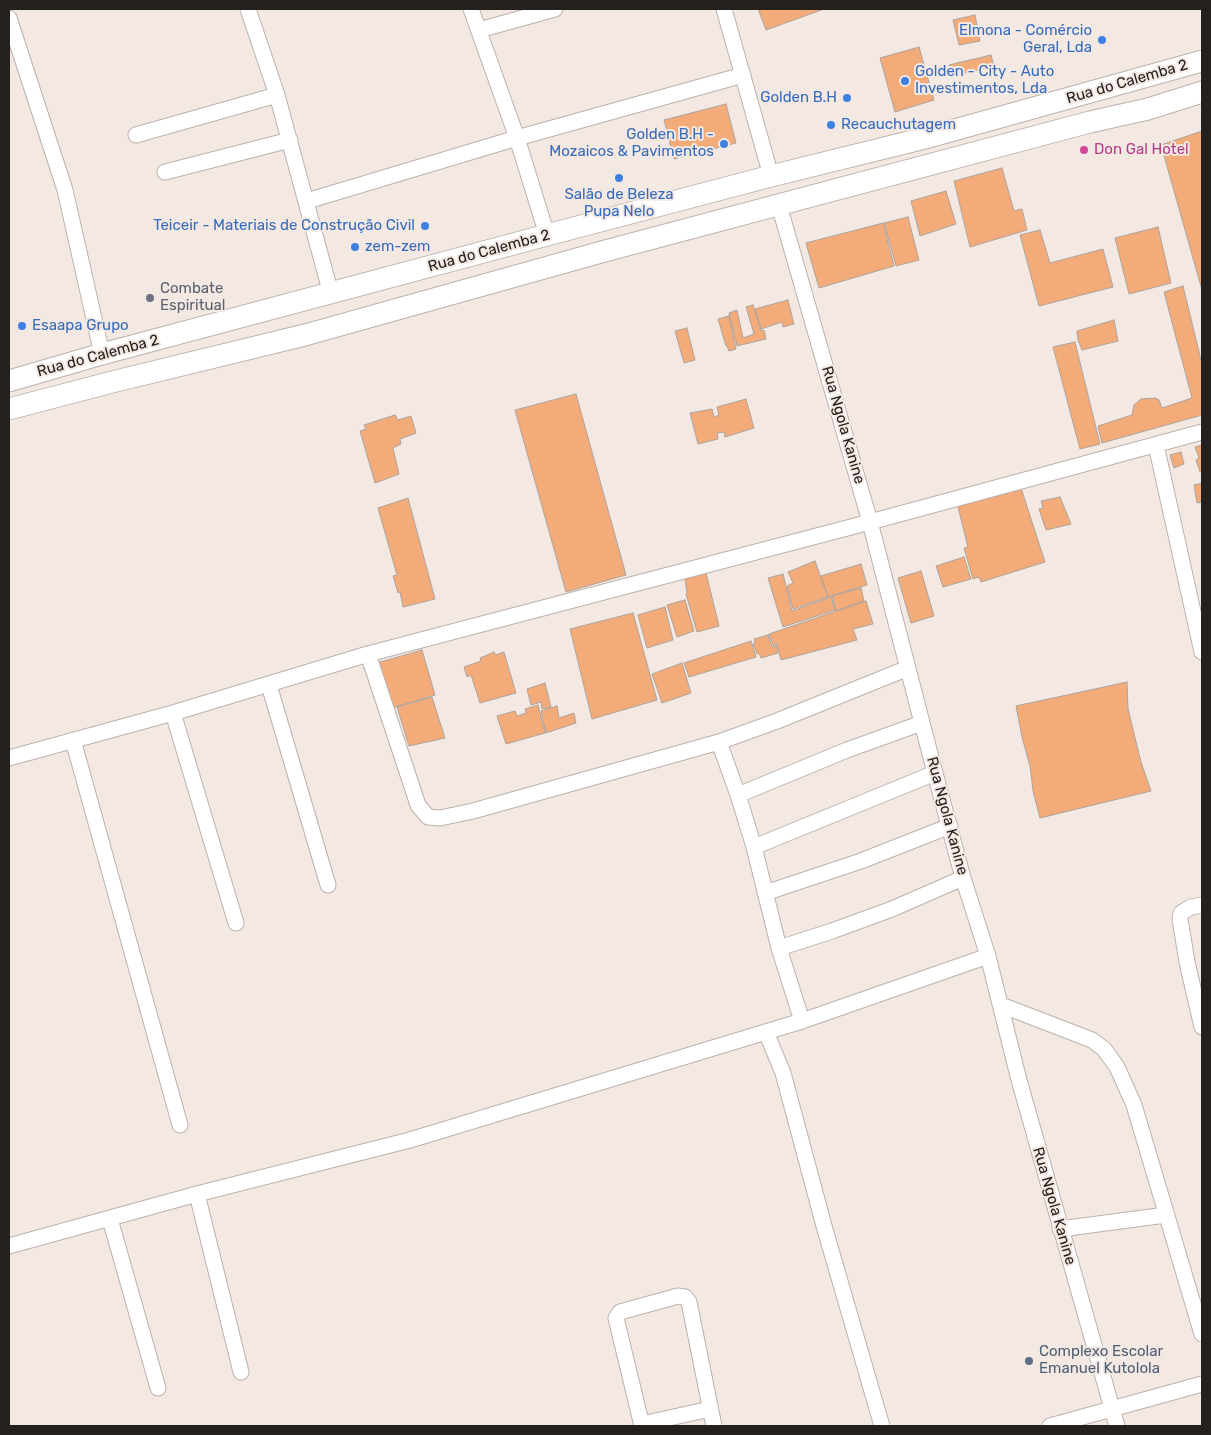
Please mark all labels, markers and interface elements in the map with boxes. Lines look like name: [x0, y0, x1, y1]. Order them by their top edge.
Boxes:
place label: Elmona - Comércio Geral, Lda: [959, 22, 1092, 57]
marker: Elmona - Comércio Geral, Lda: [1096, 34, 1108, 46]
street label: Rua do Calemba 2: [1064, 56, 1190, 108]
place label: Golden - City - Auto Investimentos, Lda: [915, 63, 1054, 98]
marker: Golden - City - Auto Investimentos, Lda: [899, 75, 911, 87]
place label: Golden B.H: [760, 89, 837, 107]
marker: Golden B.H: [841, 92, 853, 104]
place label: Recauchutagem: [841, 116, 956, 134]
marker: Recauchutagem: [825, 119, 837, 131]
place label: Golden B.H - Mozaicos & Pavimentos: [549, 126, 714, 161]
marker: Golden B.H - Mozaicos & Pavimentos: [718, 138, 730, 150]
place label: Don Gal Hotel: [1094, 141, 1189, 159]
marker: Don Gal Hotel: [1078, 144, 1090, 156]
marker: Salão de Beleza Pupa Nelo: [613, 172, 625, 184]
place label: Salão de Beleza Pupa Nelo: [564, 186, 674, 221]
place label: Teiceir - Materiais de Construção Civil: [153, 217, 415, 235]
marker: Teiceir - Materiais de Construção Civil: [419, 220, 431, 232]
street label: Rua do Calemba 2: [426, 226, 552, 276]
place label: zem-zem: [365, 238, 430, 256]
marker: zem-zem: [349, 241, 361, 253]
place label: Combate Espiritual: [160, 280, 225, 315]
marker: Combate Espiritual: [144, 292, 156, 304]
place label: Esaapa Grupo: [32, 317, 129, 335]
marker: Esaapa Grupo: [16, 320, 28, 332]
street label: Rua do Calemba 2: [35, 331, 161, 381]
street label: Rua Ngola Kanine: [818, 364, 868, 486]
street label: Rua Ngola Kanine: [923, 755, 971, 877]
street label: Rua Ngola Kanine: [1029, 1145, 1079, 1267]
place label: Complexo Escolar Emanuel Kutolola: [1039, 1343, 1163, 1378]
marker: Complexo Escolar Emanuel Kutolola: [1023, 1355, 1035, 1367]

